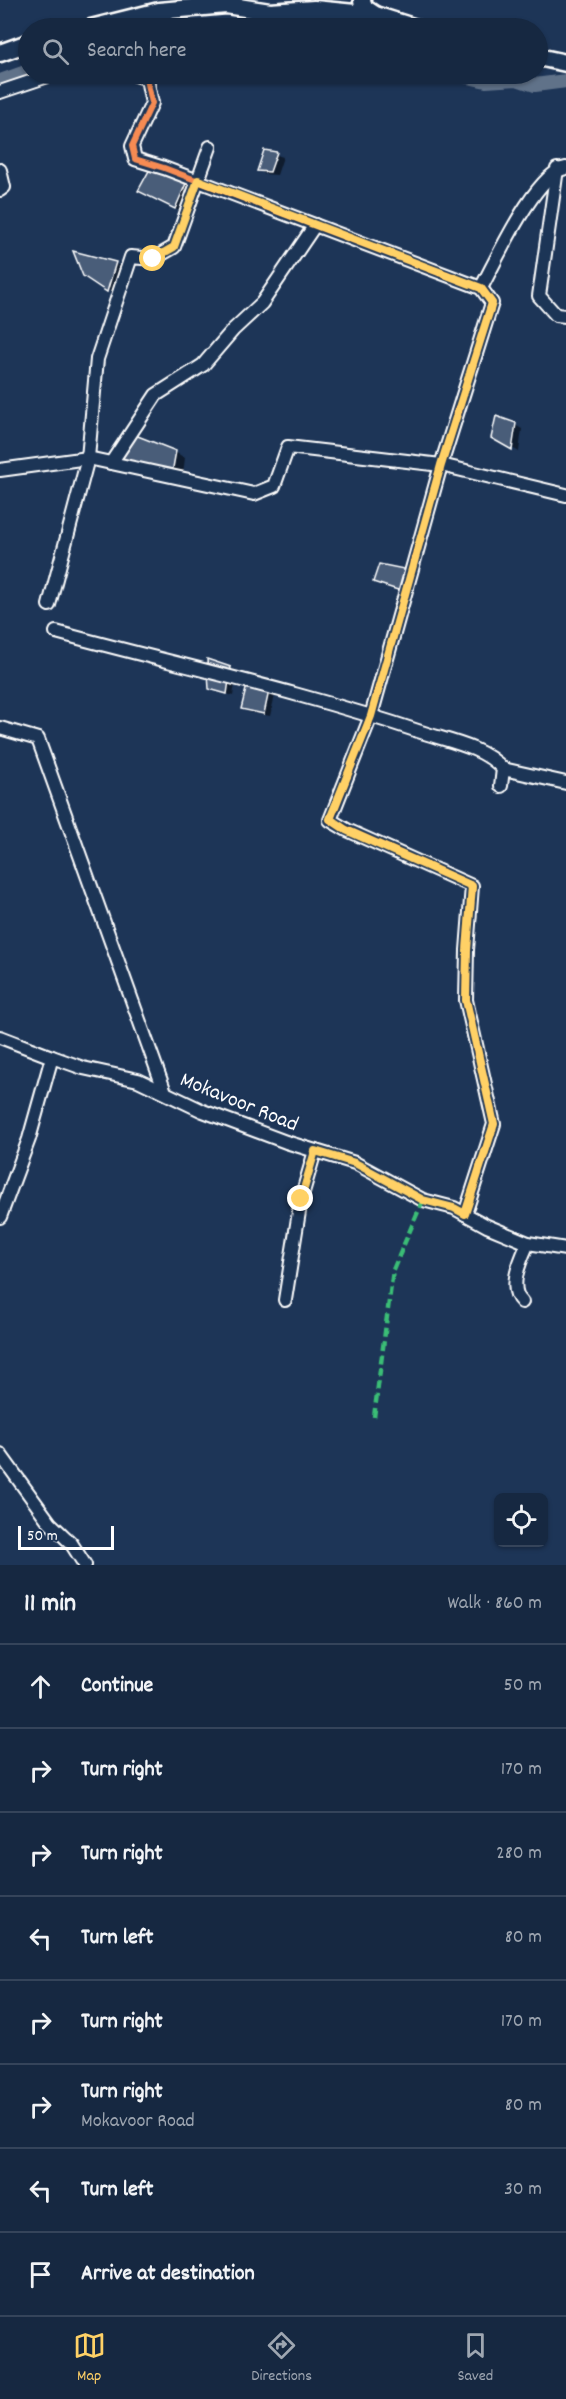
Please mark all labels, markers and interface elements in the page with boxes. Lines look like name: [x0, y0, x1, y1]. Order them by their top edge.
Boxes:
search box: [18, 18, 548, 84]
icon: search: [39, 35, 72, 68]
text: Search here: [87, 36, 186, 67]
route start: [139, 245, 165, 271]
street label: Mokavoor Road: [175, 1065, 303, 1141]
route end: [287, 1185, 313, 1211]
map controls: [494, 1493, 548, 1547]
button: locate: [494, 1493, 548, 1547]
scale bar: [18, 1523, 114, 1550]
text: 50 m: [27, 1525, 58, 1548]
text: 11 min: [24, 1586, 76, 1623]
text: Walk · 860 m: [447, 1590, 542, 1618]
icon: ahead: [24, 1670, 57, 1703]
text: Continue: [81, 1671, 153, 1702]
text: 50 m: [504, 1672, 542, 1700]
icon: right: [24, 1754, 57, 1787]
text: Turn right: [81, 1755, 163, 1786]
text: 170 m: [501, 1756, 542, 1784]
icon: right: [24, 1838, 57, 1871]
text: Turn right: [81, 1839, 163, 1870]
text: 280 m: [496, 1840, 542, 1868]
icon: left: [24, 1922, 57, 1955]
text: Turn left: [81, 1923, 153, 1954]
text: 80 m: [505, 1924, 542, 1952]
icon: right: [24, 2006, 57, 2039]
text: Turn right: [81, 2007, 163, 2038]
text: 170 m: [501, 2008, 542, 2036]
text: Turn right: [81, 2077, 163, 2108]
icon: right: [24, 2090, 57, 2123]
text: 80 m: [505, 2092, 542, 2120]
text: Mokavoor Road: [81, 2108, 195, 2136]
icon: left: [24, 2174, 57, 2207]
text: Turn left: [81, 2175, 153, 2206]
text: 30 m: [504, 2176, 542, 2204]
icon: arrive: [24, 2258, 57, 2291]
text: Arrive at destination: [81, 2259, 255, 2290]
tab: Map: [73, 2329, 106, 2388]
tab: Directions: [251, 2329, 312, 2388]
tab: Saved: [457, 2329, 493, 2388]

